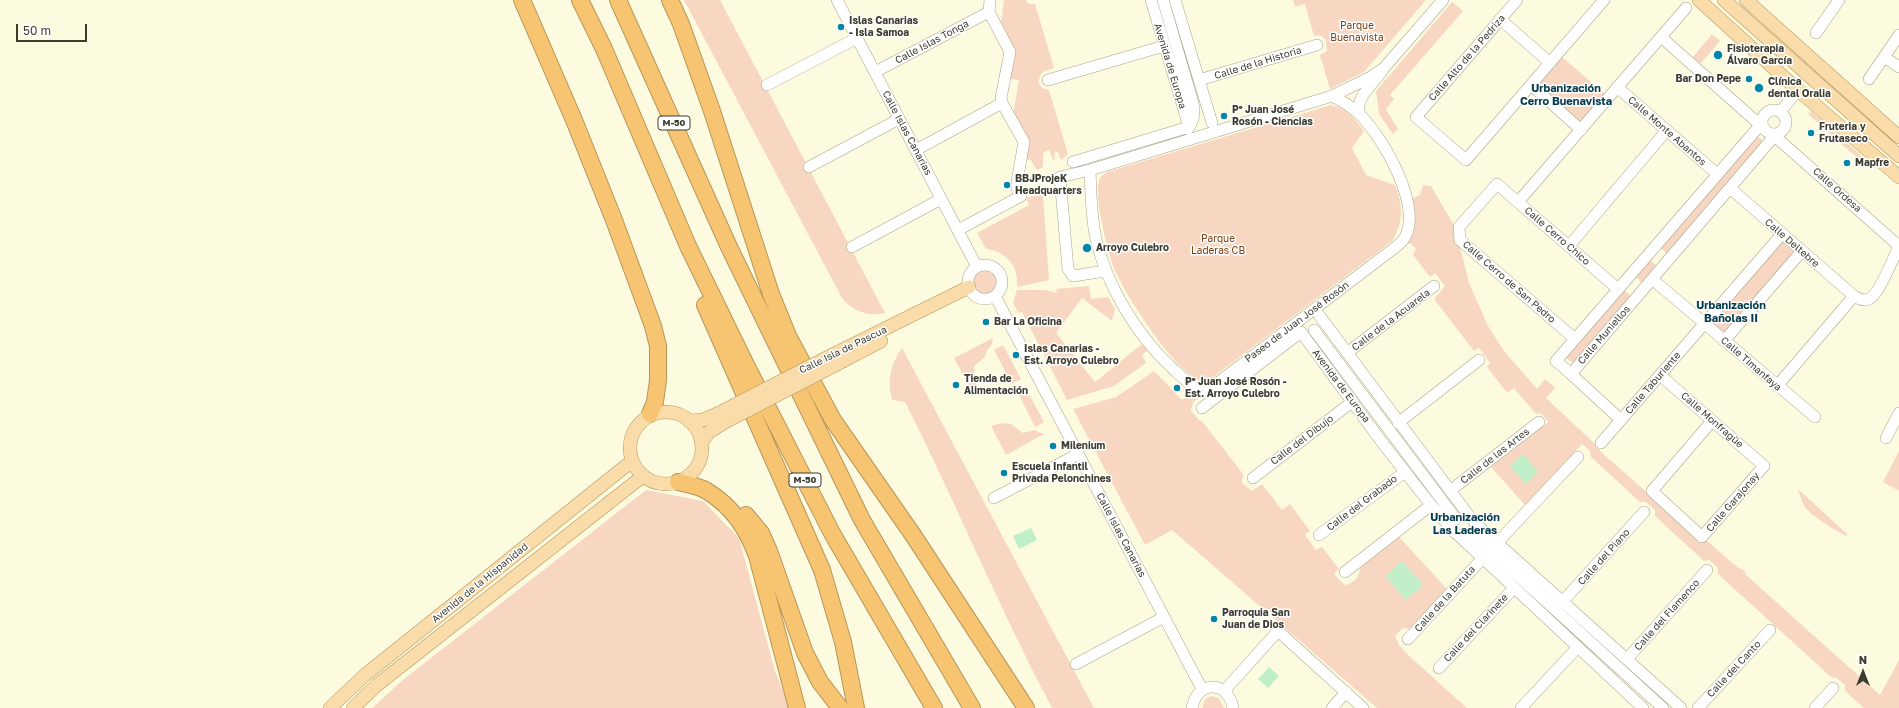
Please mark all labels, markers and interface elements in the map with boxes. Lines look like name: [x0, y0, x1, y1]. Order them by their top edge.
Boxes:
street label: Calle Alto de la Pedriza: [1426, 12, 1508, 104]
place label: Islas Canarias - Isla Samoa: [849, 15, 918, 38]
scale bar: [18, 16, 89, 42]
street label: Calle Islas Tonga: [893, 18, 971, 66]
park label: Parque Buenavista: [1330, 20, 1384, 44]
marker: Islas Canarias - Isla Samoa: [836, 22, 846, 32]
street label: Avenida de Europa: [1151, 22, 1189, 110]
text: 50 m: [23, 23, 51, 38]
place label: Fisioterapia Álvaro García: [1727, 43, 1792, 66]
street label: Calle de la Historia: [1213, 44, 1303, 82]
marker: Fisioterapia Álvaro García: [1712, 49, 1724, 61]
place label: Bar Don Pepe: [1675, 73, 1741, 85]
marker: Bar Don Pepe: [1744, 74, 1754, 84]
place label: Clínica dental Oralia: [1768, 76, 1831, 100]
district label: Urbanización Cerro Buenavista: [1520, 82, 1612, 108]
marker: Clínica dental Oralia: [1753, 82, 1765, 94]
street label: Calle Islas Canarias: [880, 89, 934, 177]
street label: Calle Monte Abantos: [1625, 94, 1709, 168]
place label: Pº Juan José Rosón - Ciencias: [1232, 104, 1313, 128]
marker: Pº Juan José Rosón - Ciencias: [1219, 111, 1229, 121]
road number: M-50: [658, 116, 690, 130]
place label: Fruteria y Frutaseco: [1819, 121, 1868, 144]
marker: Fruteria y Frutaseco: [1806, 128, 1816, 138]
place label: Mapfre: [1855, 157, 1889, 169]
marker: Mapfre: [1842, 158, 1852, 168]
street label: Calle Ordesa: [1810, 165, 1864, 215]
place label: BBJProjeK Headquarters: [1015, 173, 1082, 196]
marker: BBJProjeK Headquarters: [1002, 180, 1012, 190]
street label: Calle Cerro Chico: [1522, 204, 1592, 268]
street label: Calle Deltebre: [1762, 216, 1822, 270]
park label: Parque Laderas CB: [1191, 233, 1245, 256]
street label: Calle Cerro de San Pedro: [1460, 238, 1558, 326]
marker: Arroyo Culebro: [1081, 242, 1093, 254]
place label: Arroyo Culebro: [1096, 242, 1169, 254]
street label: Paseo de Juan José Rosón: [1243, 279, 1351, 365]
street label: Calle de la Acuarela: [1349, 287, 1433, 353]
district label: Urbanización Bañolas II: [1696, 299, 1766, 325]
street label: Calle Muniellos: [1575, 303, 1633, 367]
place label: Bar La Oficina: [994, 316, 1062, 328]
marker: Bar La Oficina: [981, 317, 991, 327]
street label: Calle Isla de Pascua: [797, 324, 889, 376]
street label: Calle Timanfaya: [1718, 334, 1784, 394]
place label: Islas Canarias - Est. Arroyo Culebro: [1024, 343, 1119, 366]
street label: Avenida de Europa: [1310, 347, 1372, 425]
street label: Calle Taburiente: [1623, 349, 1683, 417]
marker: Islas Canarias - Est. Arroyo Culebro: [1011, 350, 1021, 360]
place label: Tienda de Alimentación: [964, 373, 1028, 396]
place label: Pº Juan José Rosón - Est. Arroyo Culebro: [1185, 376, 1286, 400]
marker: Tienda de Alimentación: [951, 380, 961, 390]
marker: Pº Juan José Rosón - Est. Arroyo Culebro: [1172, 383, 1182, 393]
street label: Calle Monfragüe: [1678, 390, 1746, 450]
street label: Calle del Dibujo: [1268, 413, 1336, 467]
street label: Calle de las Artes: [1458, 425, 1532, 487]
place label: Milenium: [1061, 440, 1105, 452]
marker: Milenium: [1048, 441, 1058, 451]
place label: Escuela Infantil Privada Pelonchines: [1012, 461, 1111, 484]
marker: Escuela Infantil Privada Pelonchines: [999, 468, 1009, 478]
street label: Calle Garajonay: [1704, 470, 1762, 534]
road number: M-50: [789, 473, 821, 487]
street label: Calle del Grabado: [1324, 473, 1400, 533]
street label: Calle Islas Canarias: [1094, 491, 1148, 579]
district label: Urbanización Las Laderas: [1430, 511, 1500, 537]
street label: Calle del Piano: [1576, 526, 1632, 588]
street label: Avenida de la Hispanidad: [429, 540, 531, 626]
street label: Calle de la Batuta: [1412, 563, 1478, 635]
street label: Calle del Flamenco: [1632, 577, 1702, 653]
street label: Calle del Clarinete: [1441, 591, 1511, 665]
place label: Parroquia San Juan de Dios: [1222, 607, 1290, 630]
marker: Parroquia San Juan de Dios: [1209, 614, 1219, 624]
street label: Calle del Canto: [1705, 638, 1763, 700]
north arrow: [1843, 652, 1883, 692]
text: N: [1859, 653, 1867, 666]

